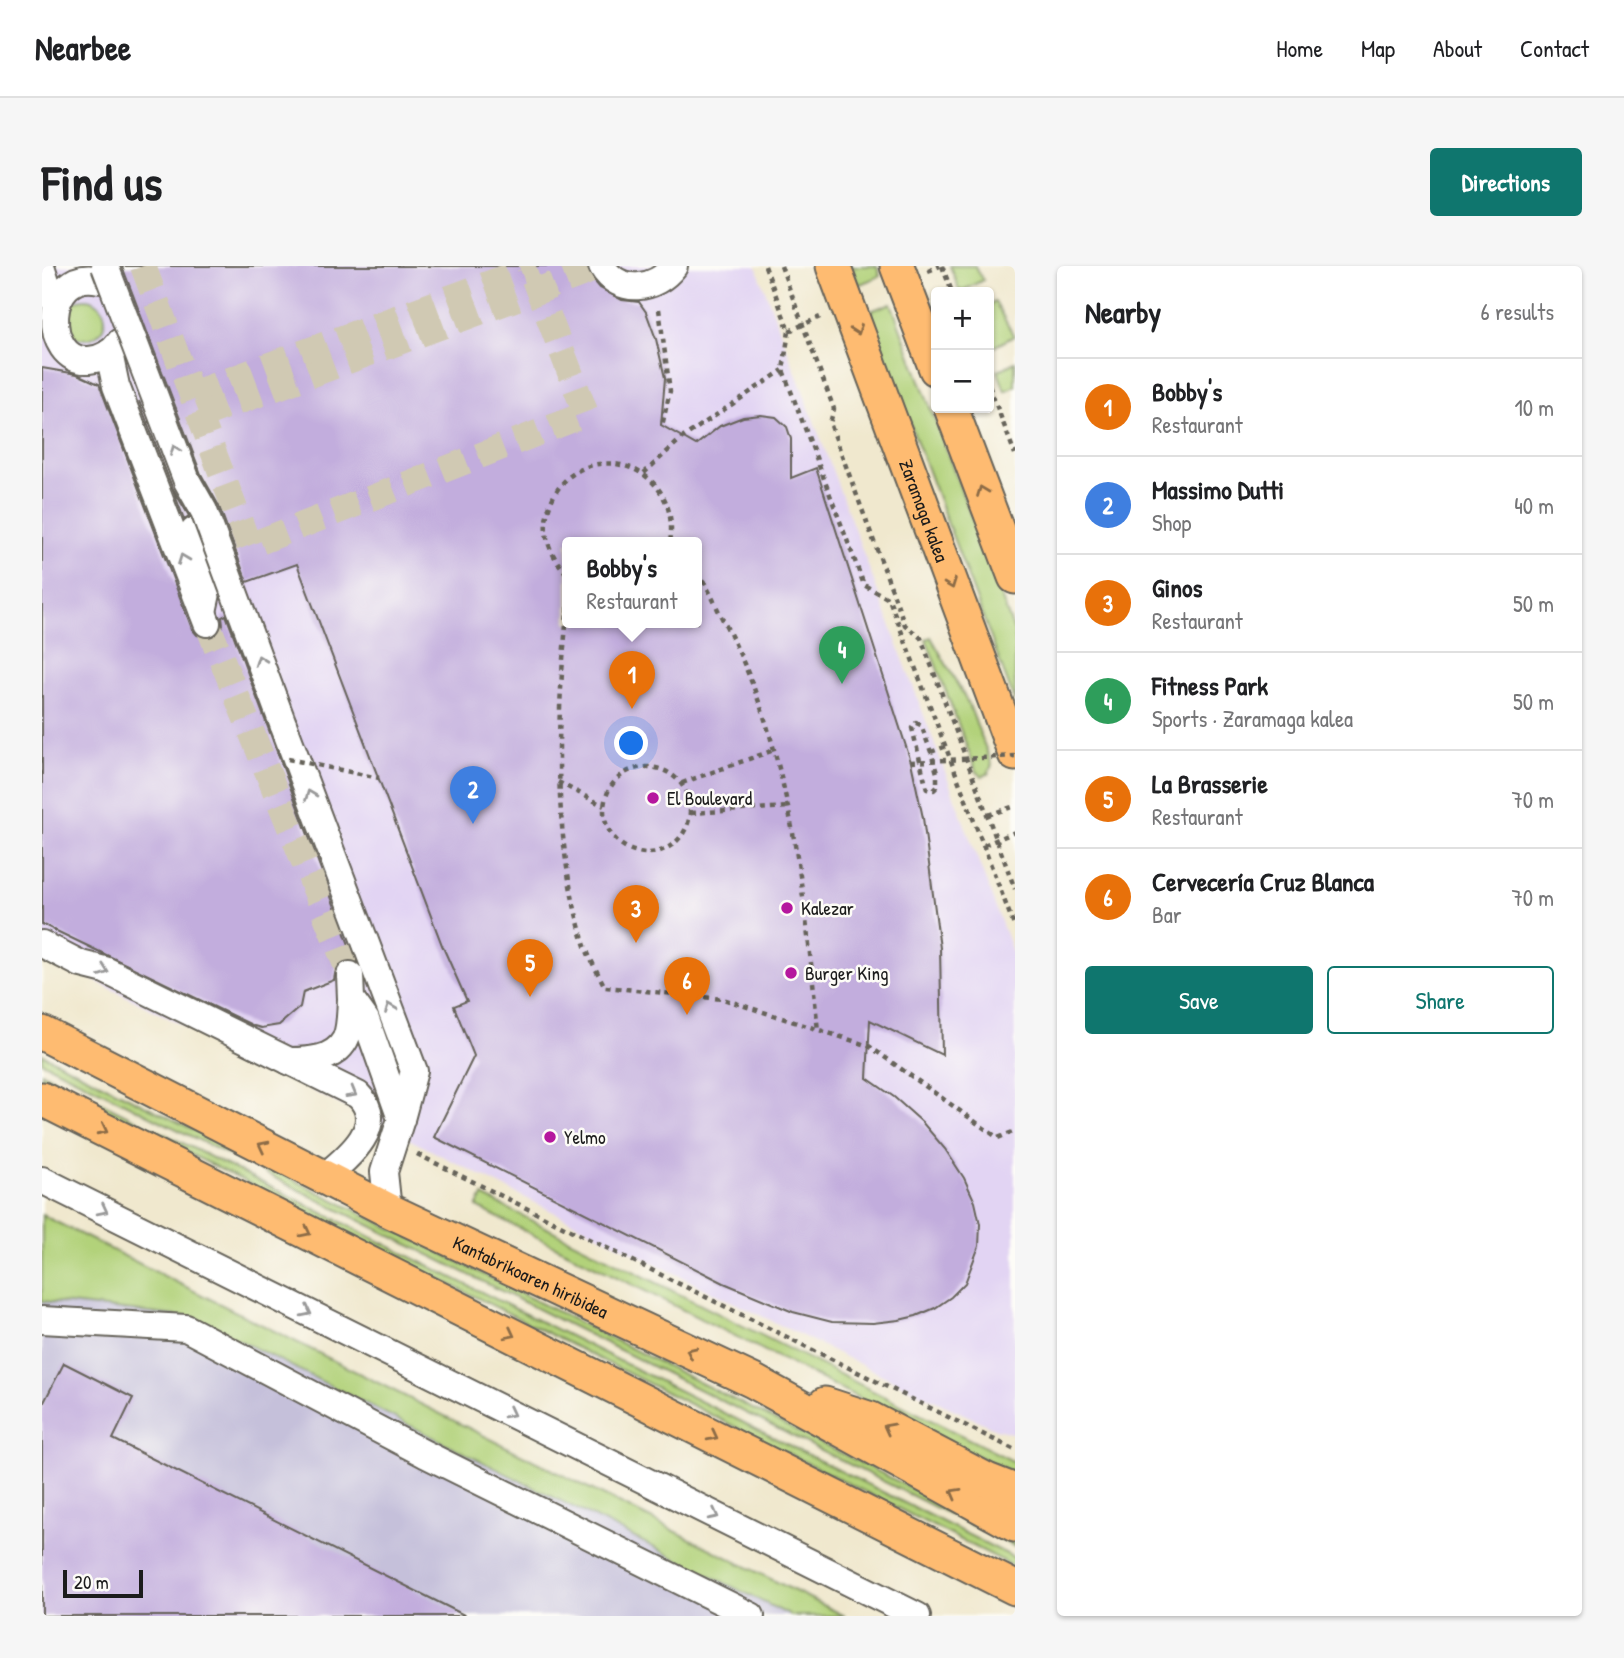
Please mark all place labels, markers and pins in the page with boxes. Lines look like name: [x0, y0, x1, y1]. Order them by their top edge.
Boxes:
pin: 4: [819, 626, 865, 684]
pin: 1: [609, 651, 655, 709]
pin: 2: [450, 766, 496, 824]
place label: El Boulevard: [667, 785, 753, 811]
marker: El Boulevard: [645, 790, 661, 806]
pin: 3: [613, 885, 659, 943]
place label: Kalezar: [801, 895, 855, 921]
marker: Kalezar: [779, 900, 795, 916]
pin: 5: [507, 939, 553, 997]
pin: 6: [664, 957, 710, 1015]
place label: Burger King: [805, 960, 889, 986]
marker: Burger King: [783, 965, 799, 981]
place label: Yelmo: [564, 1124, 606, 1150]
marker: Yelmo: [542, 1129, 558, 1145]

